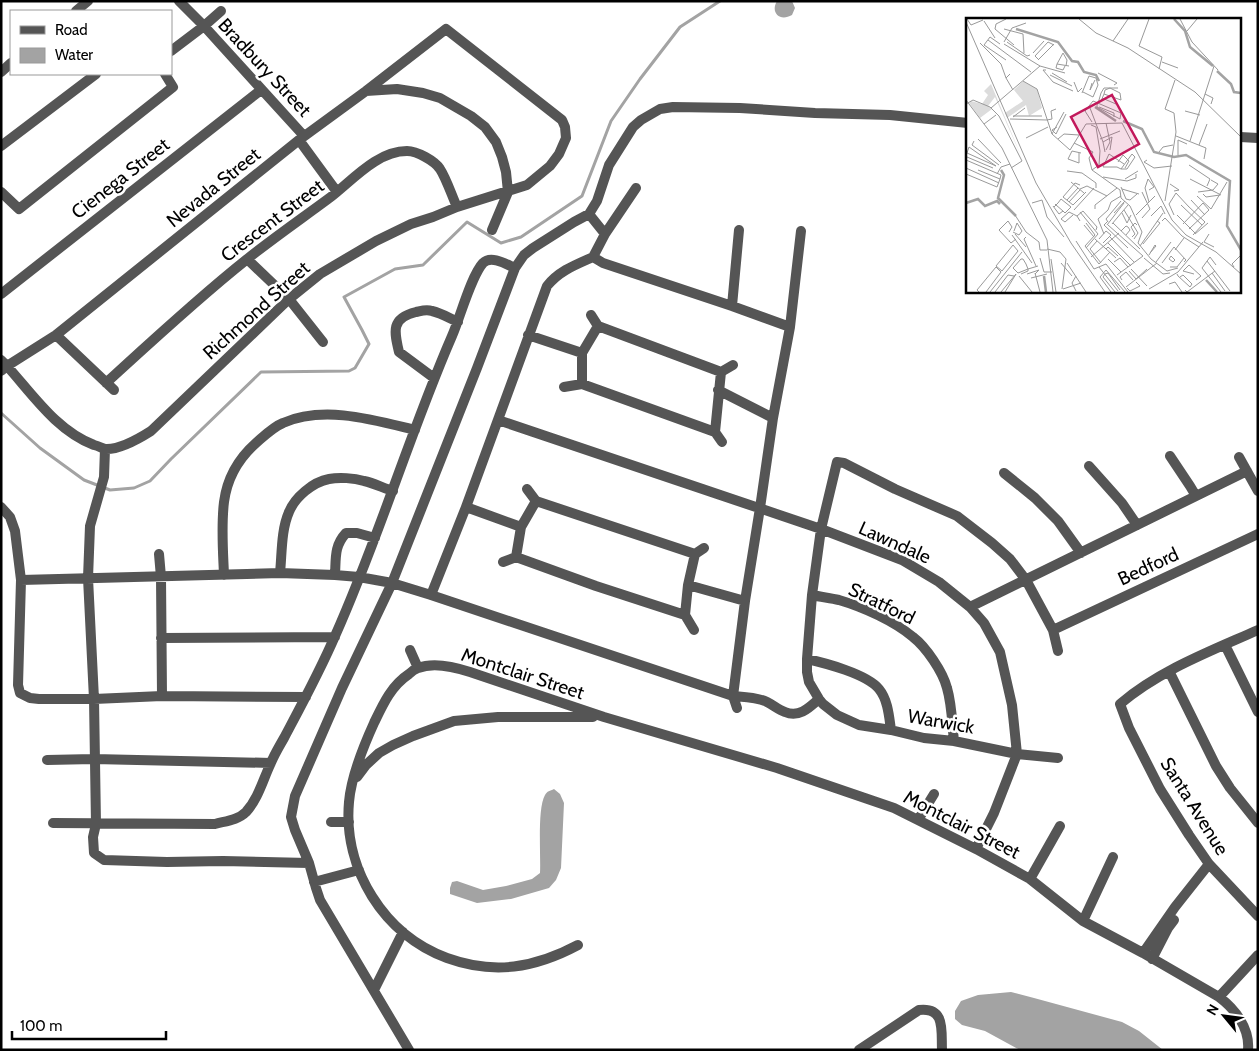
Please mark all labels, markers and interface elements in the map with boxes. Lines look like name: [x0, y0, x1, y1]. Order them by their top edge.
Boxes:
legend: [10, 10, 172, 75]
street label: Bradbury Street: [213, 13, 316, 122]
inset map: [966, 18, 1242, 292]
text: Road: [55, 21, 88, 39]
text: Water: [55, 46, 93, 64]
street label: Cienega Street: [67, 133, 174, 224]
street label: Nevada Street: [162, 142, 265, 232]
street label: Crescent Street: [216, 174, 329, 267]
street label: Richmond Street: [198, 256, 315, 364]
street label: Lawndale: [855, 516, 935, 569]
street label: Bedford: [1114, 542, 1182, 590]
street label: Stratford: [845, 577, 919, 629]
street label: Montclair Street: [459, 643, 588, 704]
street label: Warwick: [906, 704, 977, 739]
street label: Santa Avenue: [1155, 753, 1234, 860]
street label: Montclair Street: [900, 785, 1024, 864]
north arrow: [1199, 991, 1249, 1041]
text: N: [1202, 1001, 1223, 1018]
scale bar: [12, 1008, 166, 1040]
text: 100 m: [20, 1017, 62, 1035]

